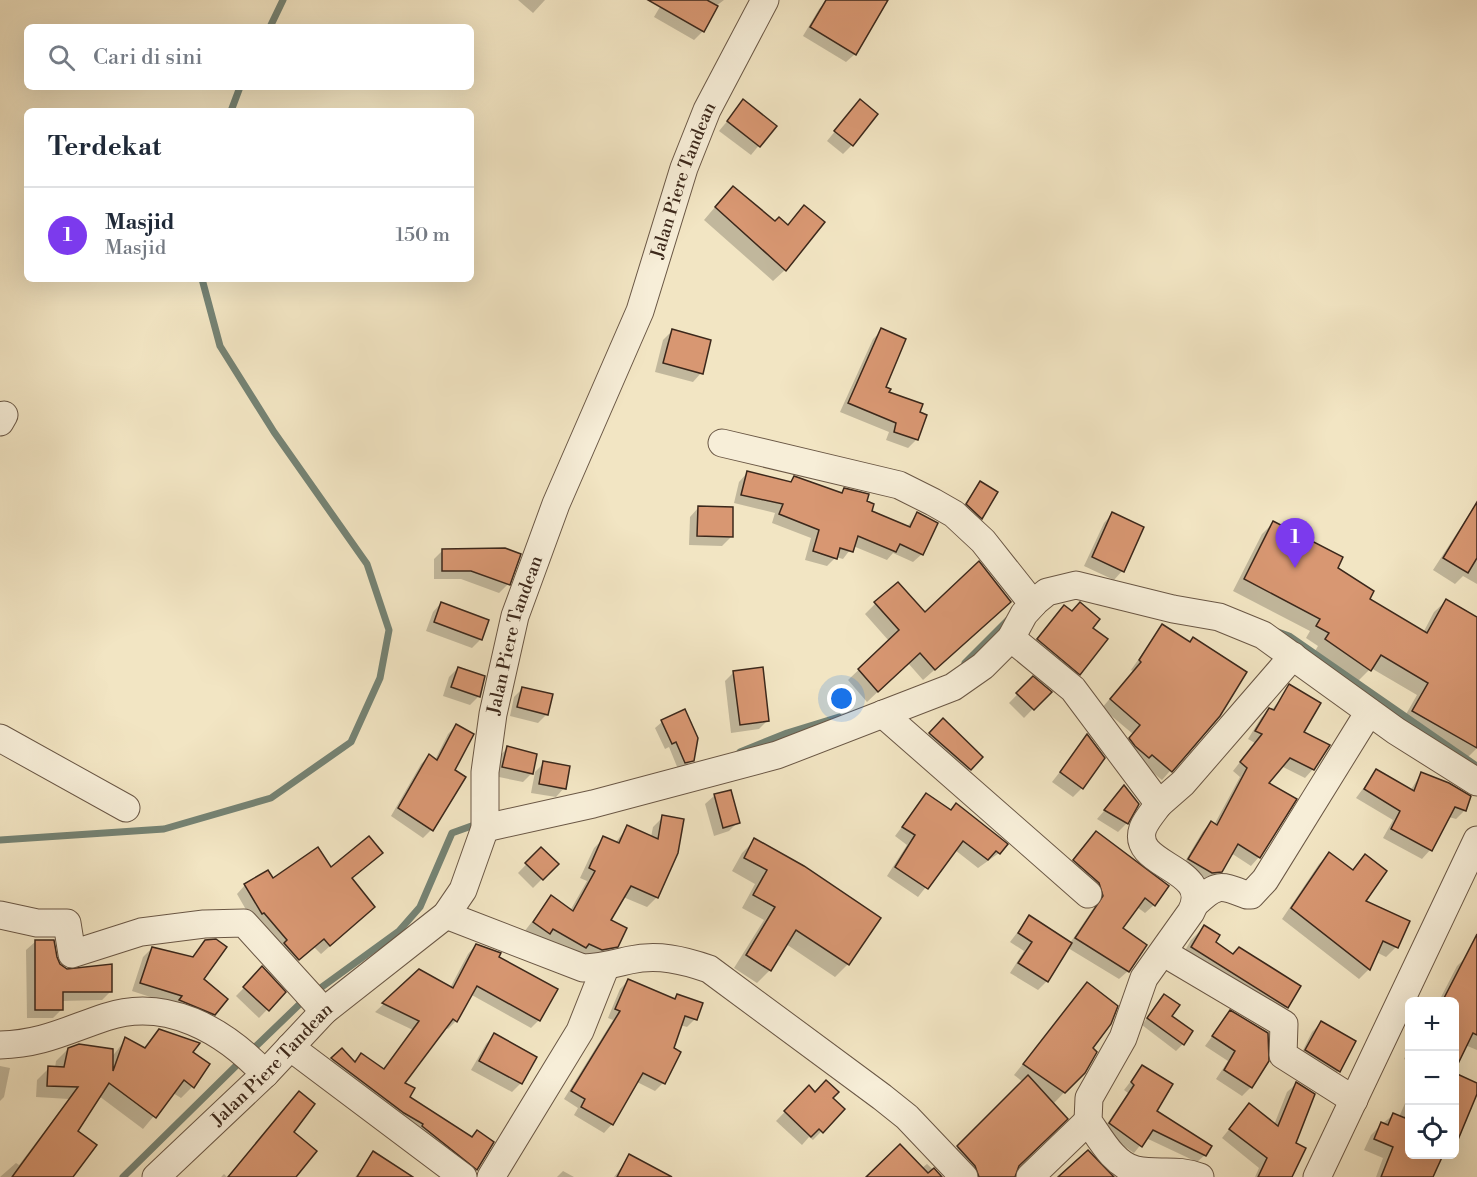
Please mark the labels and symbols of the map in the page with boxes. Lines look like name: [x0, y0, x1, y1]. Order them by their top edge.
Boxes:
street label: Jalan Piere Tandean: [645, 98, 721, 262]
pin: 1: [1276, 518, 1314, 568]
street label: Jalan Piere Tandean: [482, 552, 548, 718]
your location: [827, 684, 856, 713]
street label: Jalan Piere Tandean: [205, 997, 337, 1131]

